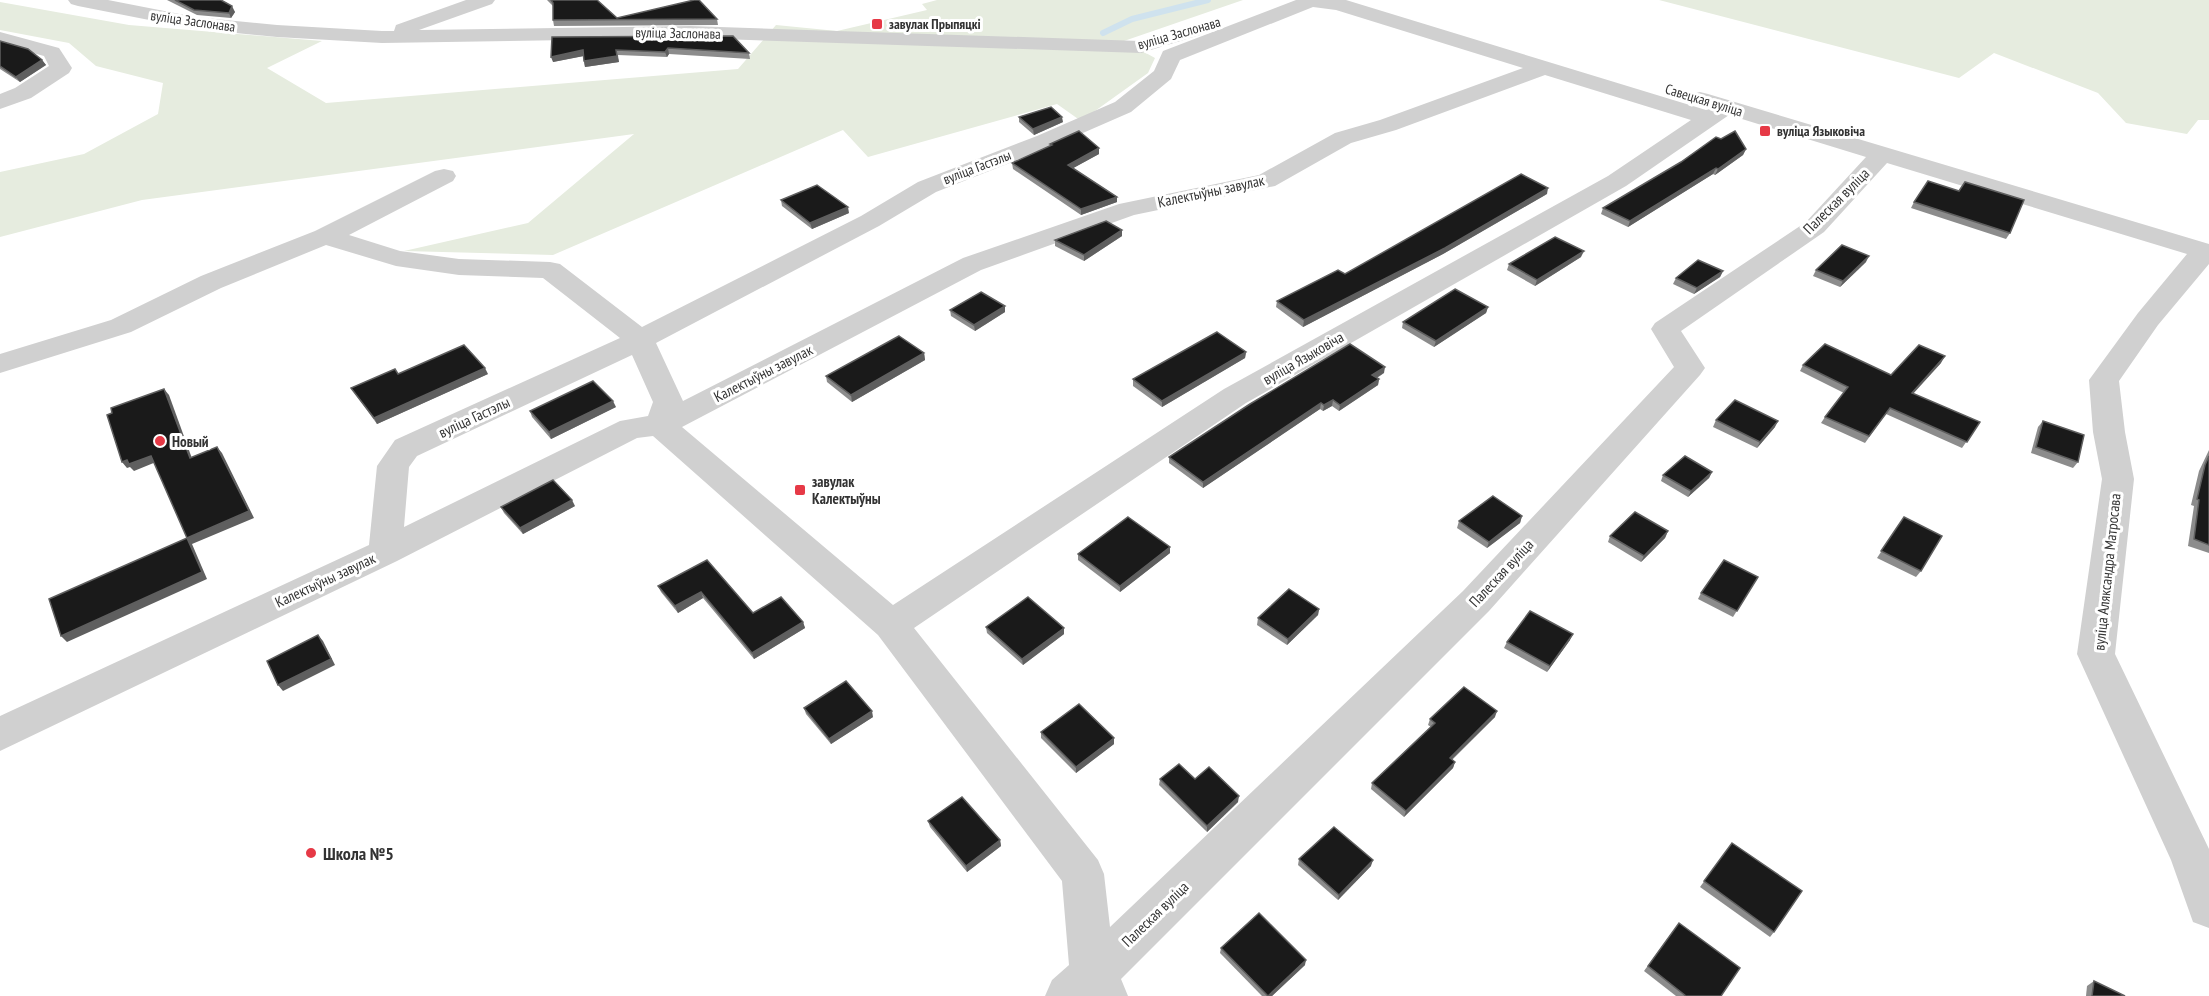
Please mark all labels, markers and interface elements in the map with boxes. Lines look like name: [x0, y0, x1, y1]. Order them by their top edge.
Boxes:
street label: вуліца Заслонава: [149, 6, 237, 36]
street label: вуліца Заслонава: [1135, 13, 1223, 53]
place label: завулак Прыпяцкі: [889, 15, 981, 33]
marker: завулак Прыпяцкі: [870, 17, 884, 31]
street label: вуліца Заслонава: [635, 23, 721, 43]
street label: Савецкая вуліца: [1663, 80, 1745, 120]
place label: вуліца Языковіча: [1777, 122, 1865, 140]
marker: вуліца Языковіча: [1758, 124, 1772, 138]
street label: вуліца Гастэлы: [940, 146, 1014, 188]
street label: Палеская вуліца: [1799, 164, 1873, 238]
street label: Калектыўны завулак: [1156, 170, 1266, 212]
street label: вуліца Языковіча: [1259, 327, 1347, 389]
street label: Калектыўны завулак: [710, 340, 816, 406]
street label: вуліца Гастэлы: [435, 392, 513, 442]
place label: Новый: [172, 432, 209, 451]
marker: Новый: [153, 434, 167, 448]
place label: завулак Калектыўны: [812, 472, 881, 508]
marker: завулак Калектыўны: [793, 483, 807, 497]
street label: вуліца Аляксандра Матросава: [2089, 493, 2125, 651]
street label: Палеская вуліца: [1465, 535, 1537, 611]
street label: Калектыўны завулак: [272, 548, 378, 612]
place label: Школа №5: [323, 842, 394, 865]
marker: Школа №5: [304, 846, 318, 860]
street label: Палеская вуліца: [1118, 877, 1192, 951]

